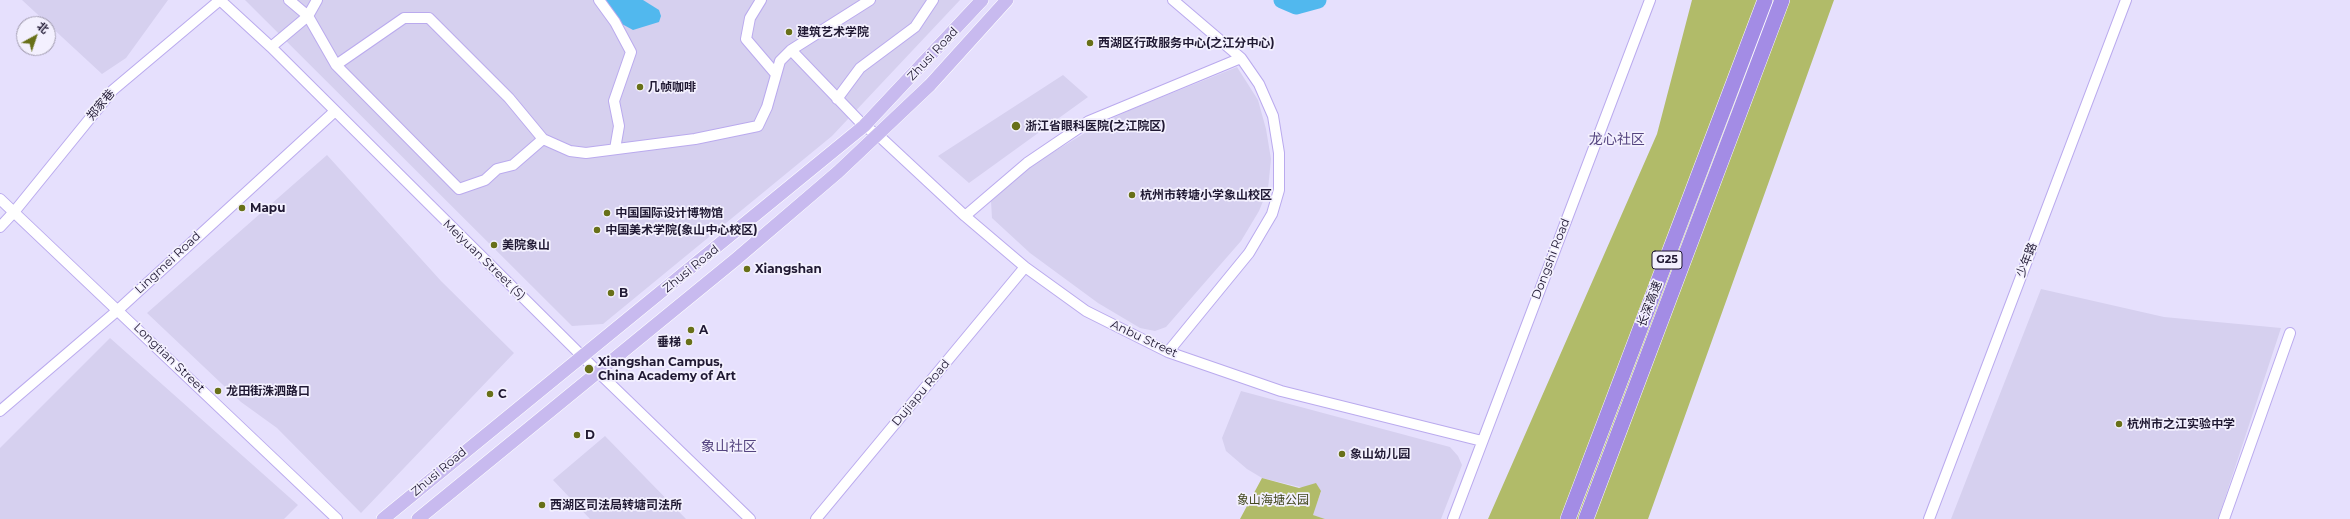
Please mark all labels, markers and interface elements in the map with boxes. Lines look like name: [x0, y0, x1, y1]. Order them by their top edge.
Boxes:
north arrow: [16, 16, 56, 56]
text: 北: [34, 19, 52, 36]
street label: Zhusi Road: [905, 24, 961, 84]
place label: 建筑艺术学院: [797, 25, 869, 39]
marker: 建筑艺术学院: [784, 27, 794, 37]
place label: 西湖区行政服务中心(之江分中心): [1098, 36, 1275, 50]
marker: 西湖区行政服务中心(之江分中心): [1085, 38, 1095, 48]
place label: 几帧咖啡: [648, 80, 696, 94]
marker: 几帧咖啡: [635, 82, 645, 92]
street label: 郑家巷: [84, 87, 118, 123]
place label: 浙江省眼科医院(之江院区): [1025, 119, 1166, 133]
marker: 浙江省眼科医院(之江院区): [1010, 120, 1022, 132]
district label: 龙心社区: [1589, 132, 1645, 148]
place label: 杭州市转塘小学象山校区: [1140, 188, 1272, 202]
marker: 杭州市转塘小学象山校区: [1127, 190, 1137, 200]
place label: Mapu: [250, 201, 285, 215]
marker: Mapu: [237, 203, 247, 213]
place label: 中国国际设计博物馆: [615, 206, 723, 220]
marker: 中国国际设计博物馆: [602, 208, 612, 218]
street label: Meiyuan Street (S): [440, 217, 528, 303]
street label: Dongshi Road: [1529, 217, 1573, 301]
place label: 中国美术学院(象山中心校区): [605, 223, 758, 237]
marker: 中国美术学院(象山中心校区): [592, 225, 602, 235]
street label: Lingmei Road: [132, 229, 204, 297]
place label: 美院象山: [502, 238, 550, 252]
marker: 美院象山: [489, 240, 499, 250]
street label: 少年路: [2014, 241, 2040, 279]
street label: Zhusi Road: [660, 242, 722, 296]
road number: G25: [1652, 251, 1682, 269]
place label: Xiangshan: [755, 262, 822, 276]
marker: Xiangshan: [742, 264, 752, 274]
street label: 长深高速: [1635, 279, 1665, 329]
place label: B: [619, 286, 628, 300]
marker: B: [606, 288, 616, 298]
street label: Anbu Street: [1108, 317, 1180, 361]
street label: Longtian Street: [130, 320, 208, 396]
place label: A: [699, 323, 708, 337]
marker: A: [686, 325, 696, 335]
place label: 垂梯: [657, 335, 681, 349]
marker: 垂梯: [684, 337, 694, 347]
place label: Xiangshan Campus, China Academy of Art: [598, 355, 736, 383]
street label: Dujiapu Road: [889, 357, 953, 429]
marker: Xiangshan Campus, China Academy of Art: [583, 363, 595, 375]
place label: 龙田街洙泗路口: [226, 384, 310, 398]
marker: 龙田街洙泗路口: [213, 386, 223, 396]
place label: C: [498, 387, 507, 401]
marker: C: [485, 389, 495, 399]
place label: 杭州市之江实验中学: [2127, 417, 2235, 431]
marker: 杭州市之江实验中学: [2114, 419, 2124, 429]
place label: D: [585, 428, 595, 442]
marker: D: [572, 430, 582, 440]
district label: 象山社区: [701, 439, 757, 455]
street label: Zhusi Road: [408, 445, 470, 499]
place label: 象山幼儿园: [1350, 447, 1410, 461]
marker: 象山幼儿园: [1337, 449, 1347, 459]
park label: 象山海塘公园: [1237, 493, 1309, 507]
place label: 西湖区司法局转塘司法所: [550, 498, 682, 512]
marker: 西湖区司法局转塘司法所: [537, 500, 547, 510]

